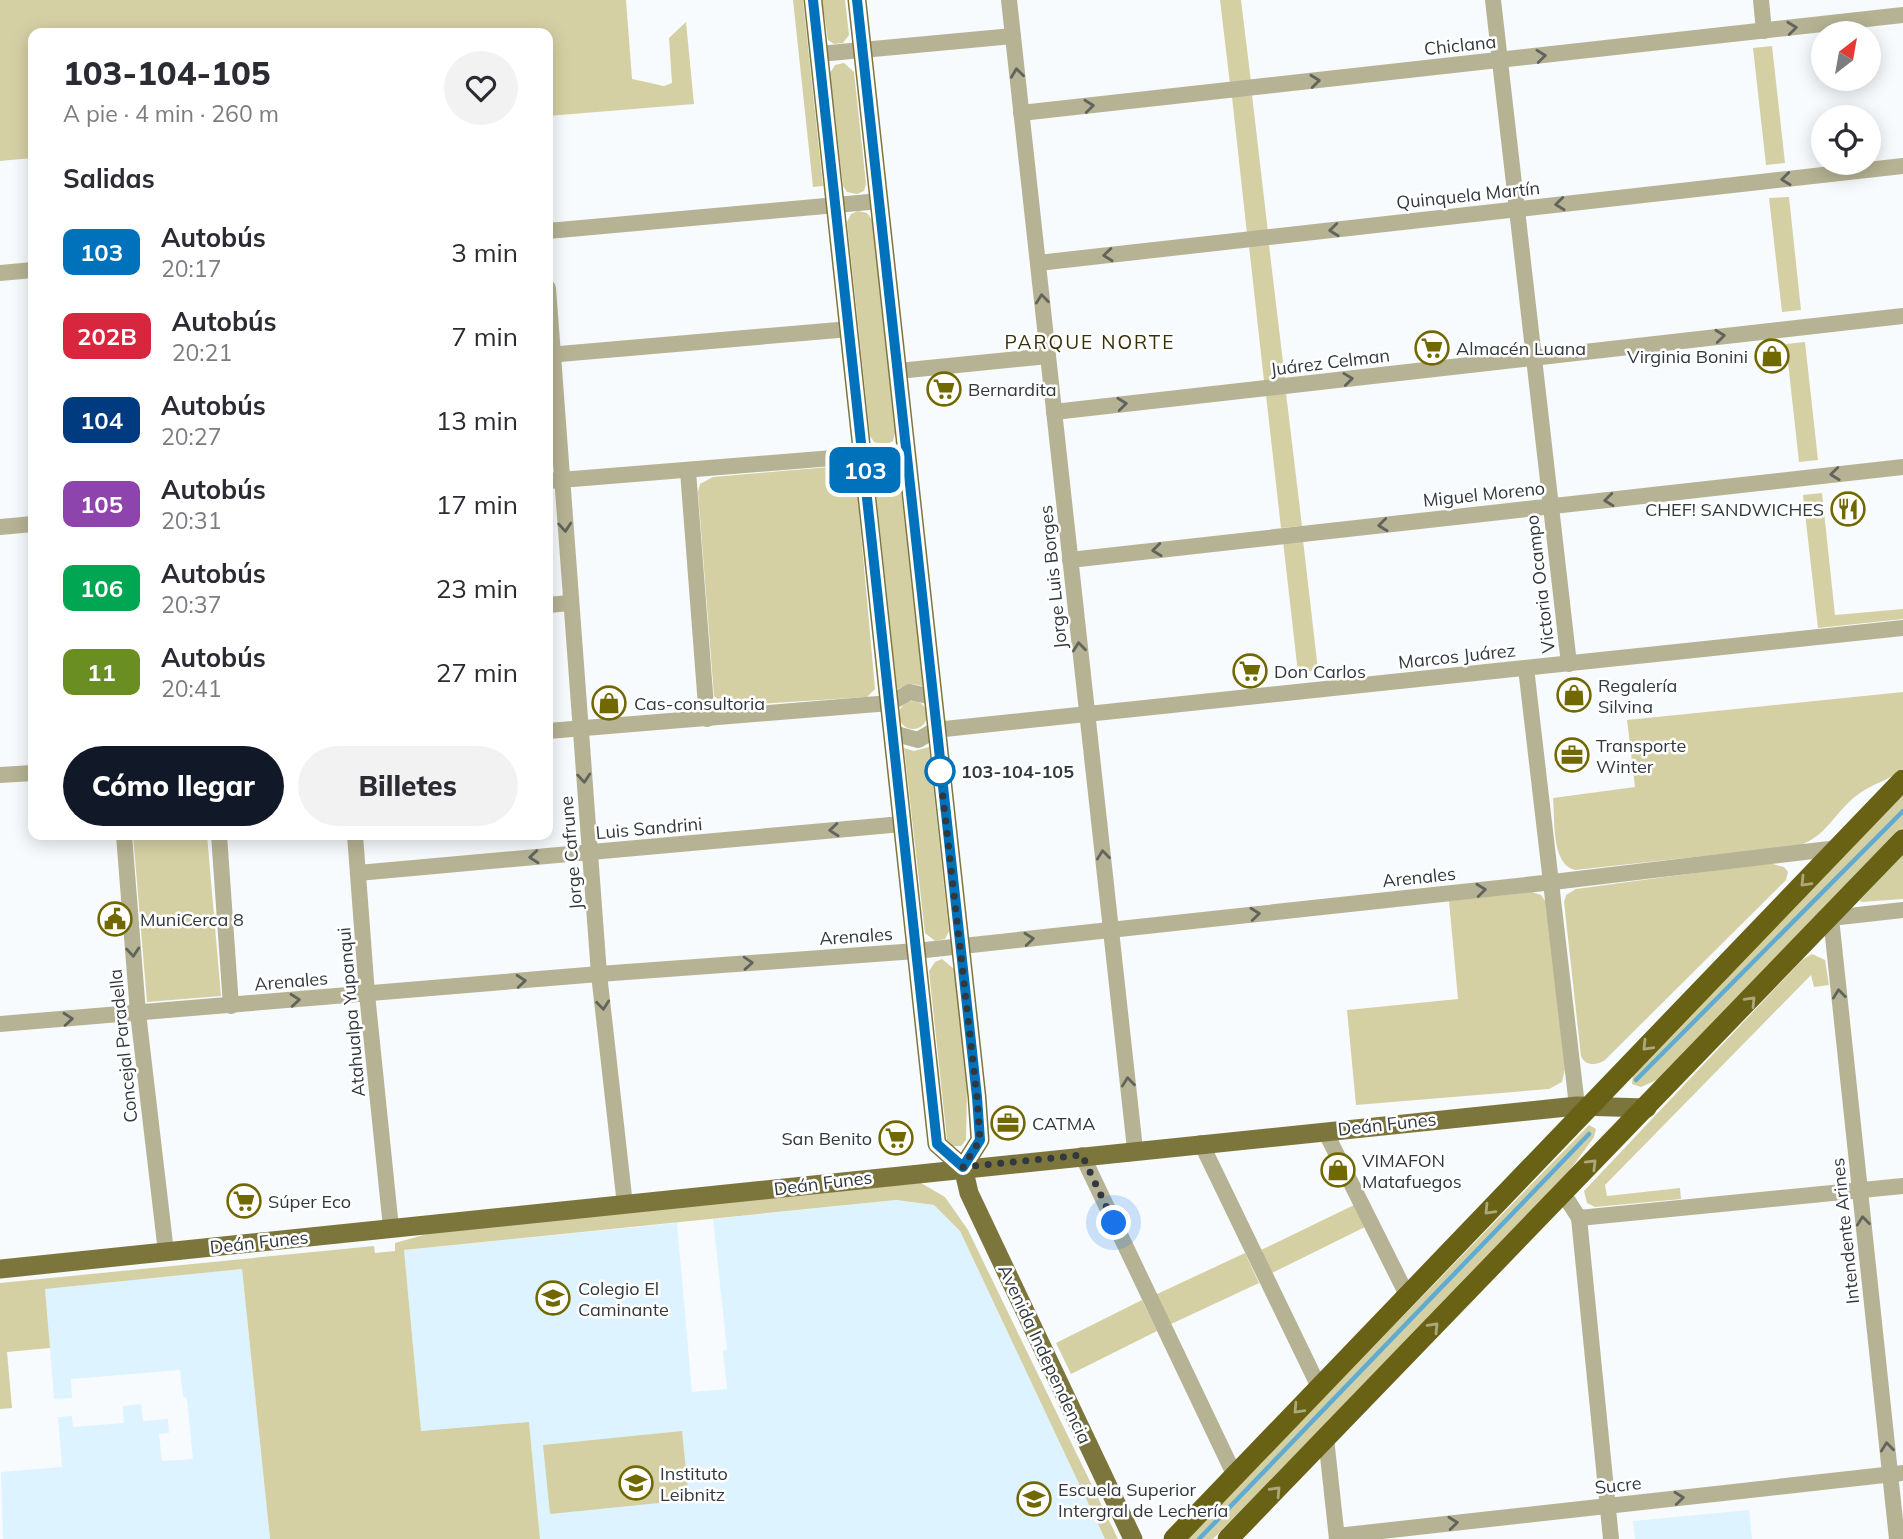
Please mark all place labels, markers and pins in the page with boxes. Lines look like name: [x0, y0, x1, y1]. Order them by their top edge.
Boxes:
supermarket icon: Almacén Luana: [1413, 329, 1451, 367]
place label: Almacén Luana: [1456, 337, 1586, 360]
shop icon: Virginia Bonini: [1753, 337, 1791, 375]
place label: Virginia Bonini: [1627, 345, 1748, 368]
supermarket icon: Bernardita: [925, 370, 963, 408]
place label: Bernardita: [968, 378, 1057, 401]
restaurant icon: CHEF! SANDWICHES: [1829, 490, 1867, 528]
place label: CHEF! SANDWICHES: [1645, 498, 1824, 521]
supermarket icon: Don Carlos: [1231, 652, 1269, 690]
place label: Don Carlos: [1274, 660, 1366, 683]
place label: Regalería Silvina: [1598, 674, 1677, 718]
shop icon: Regalería Silvina: [1555, 676, 1593, 714]
shop icon: Cas-consultoria: [590, 684, 628, 722]
place label: Cas-consultoria: [634, 692, 765, 715]
place label: Transporte Winter: [1596, 734, 1686, 778]
office icon: Transporte Winter: [1553, 736, 1591, 774]
marker: 103-104-105: [925, 756, 955, 786]
place label: 103-104-105: [961, 760, 1074, 783]
public building icon: MuniCerca 8: [96, 900, 134, 938]
place label: MuniCerca 8: [140, 908, 244, 931]
office icon: CATMA: [989, 1104, 1027, 1142]
place label: CATMA: [1032, 1112, 1095, 1135]
supermarket icon: San Benito: [877, 1119, 915, 1157]
place label: San Benito: [781, 1127, 872, 1150]
place label: VIMAFON Matafuegos: [1362, 1149, 1462, 1193]
shop icon: VIMAFON Matafuegos: [1319, 1151, 1357, 1189]
supermarket icon: Súper Eco: [225, 1182, 263, 1220]
place label: Súper Eco: [268, 1190, 351, 1213]
place label: Colegio El Caminante: [578, 1277, 669, 1321]
school or university icon: Colegio El Caminante: [534, 1279, 572, 1317]
place label: Instituto Leibnitz: [660, 1462, 728, 1506]
school or university icon: Instituto Leibnitz: [617, 1464, 655, 1502]
place label: Escuela Superior Intergral de Lechería: [1058, 1478, 1228, 1522]
school or university icon: Escuela Superior Intergral de Lechería: [1015, 1480, 1053, 1518]

